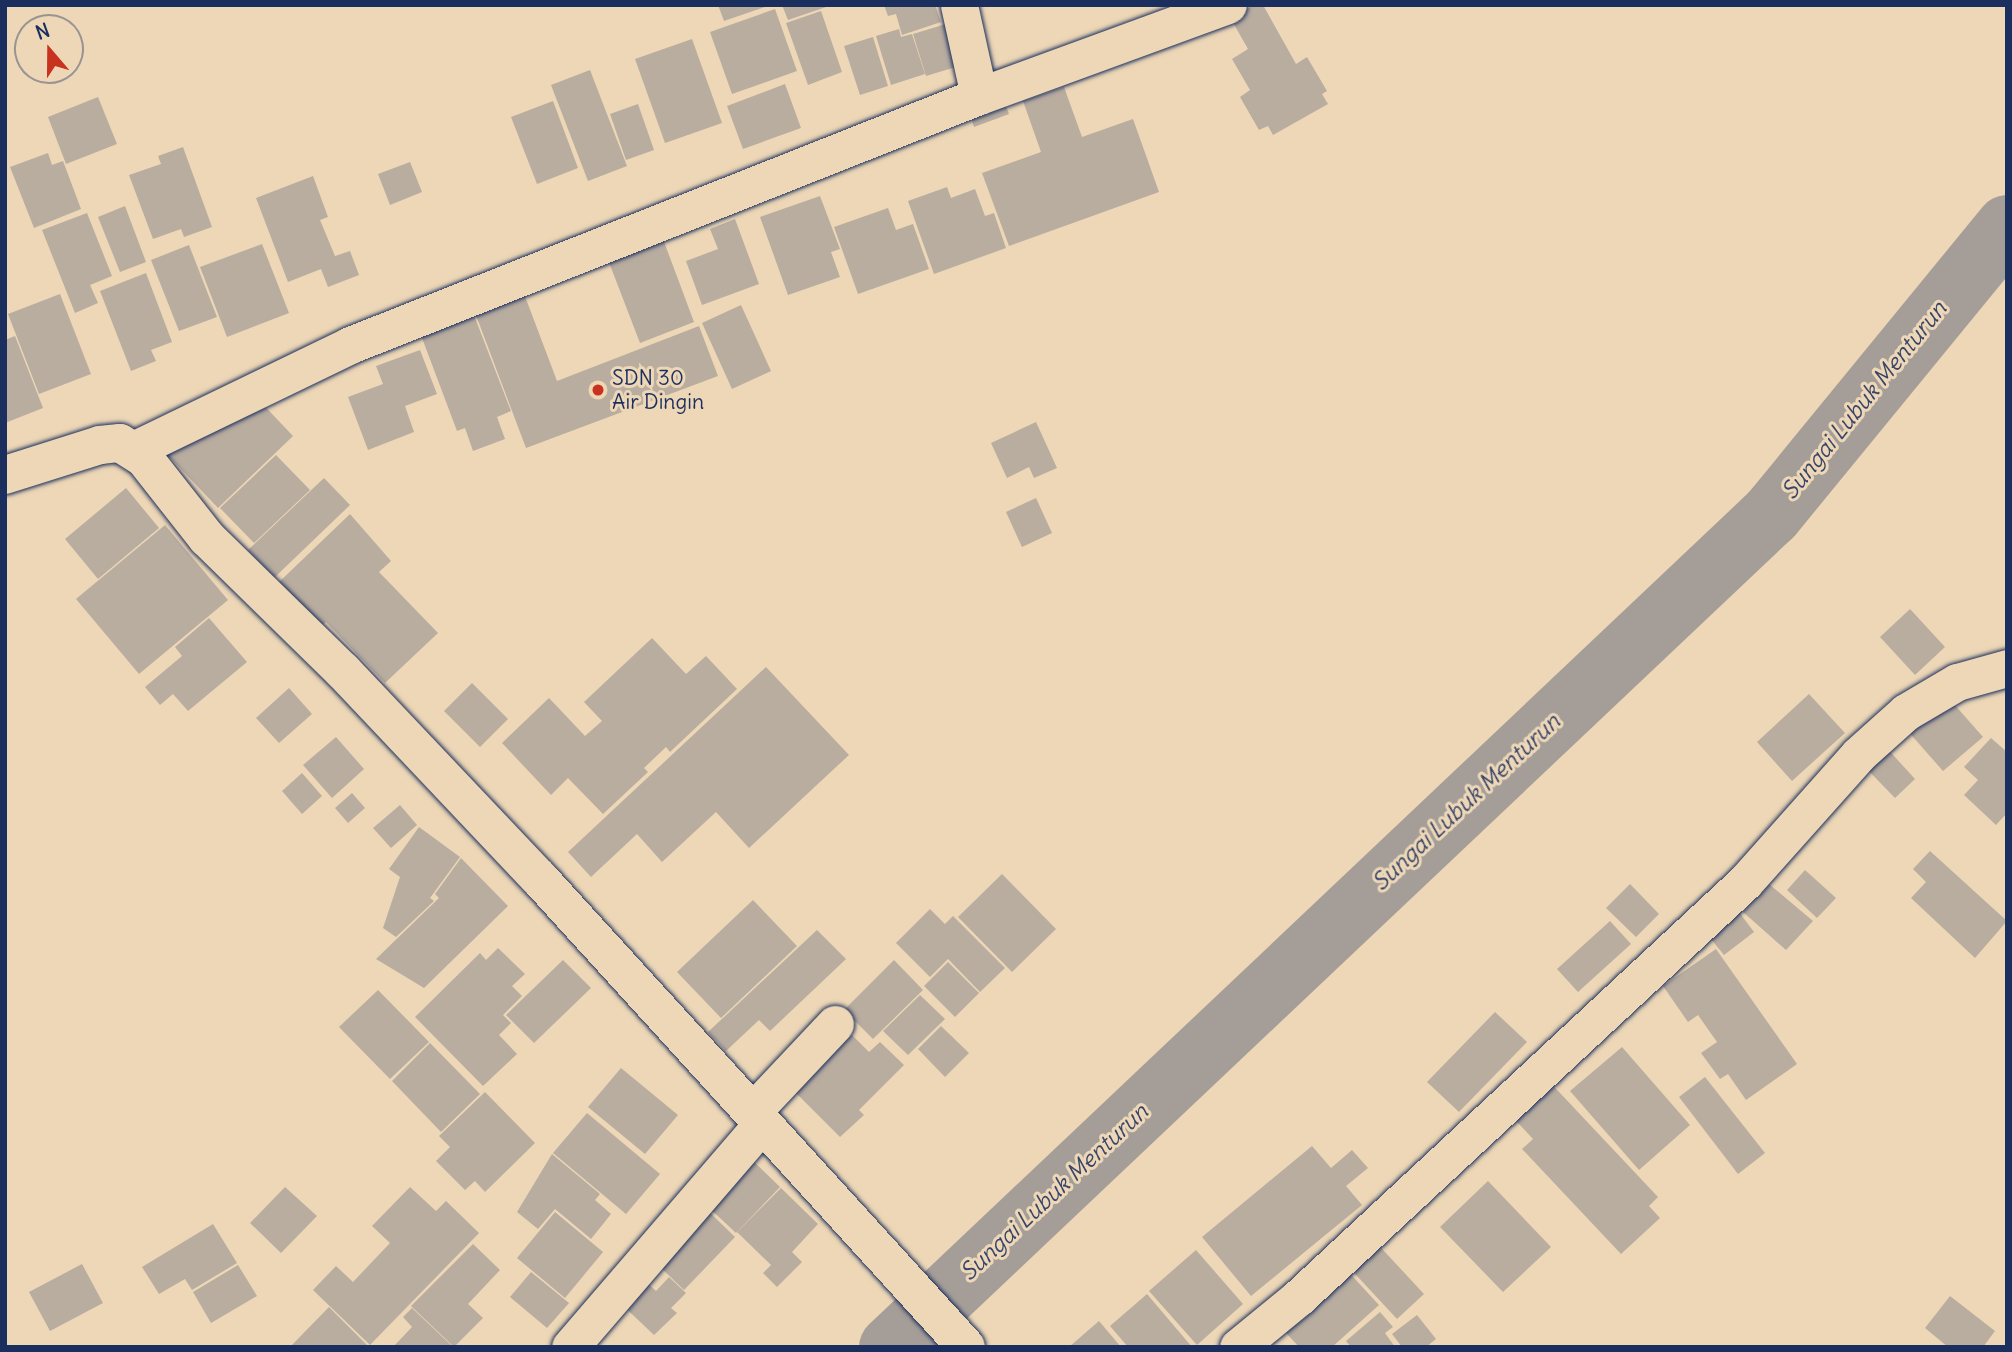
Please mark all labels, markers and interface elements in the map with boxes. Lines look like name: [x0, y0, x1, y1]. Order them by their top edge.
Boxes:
north arrow: [14, 14, 84, 84]
text: N: [32, 18, 53, 45]
water label: Sungai Lubuk Menturun: [1776, 296, 1952, 504]
place label: SDN 30 Air Dingin: [612, 365, 704, 415]
marker: SDN 30 Air Dingin: [590, 382, 606, 398]
water label: Sungai Lubuk Menturun: [1366, 708, 1566, 896]
water label: Sungai Lubuk Menturun: [954, 1098, 1154, 1286]

